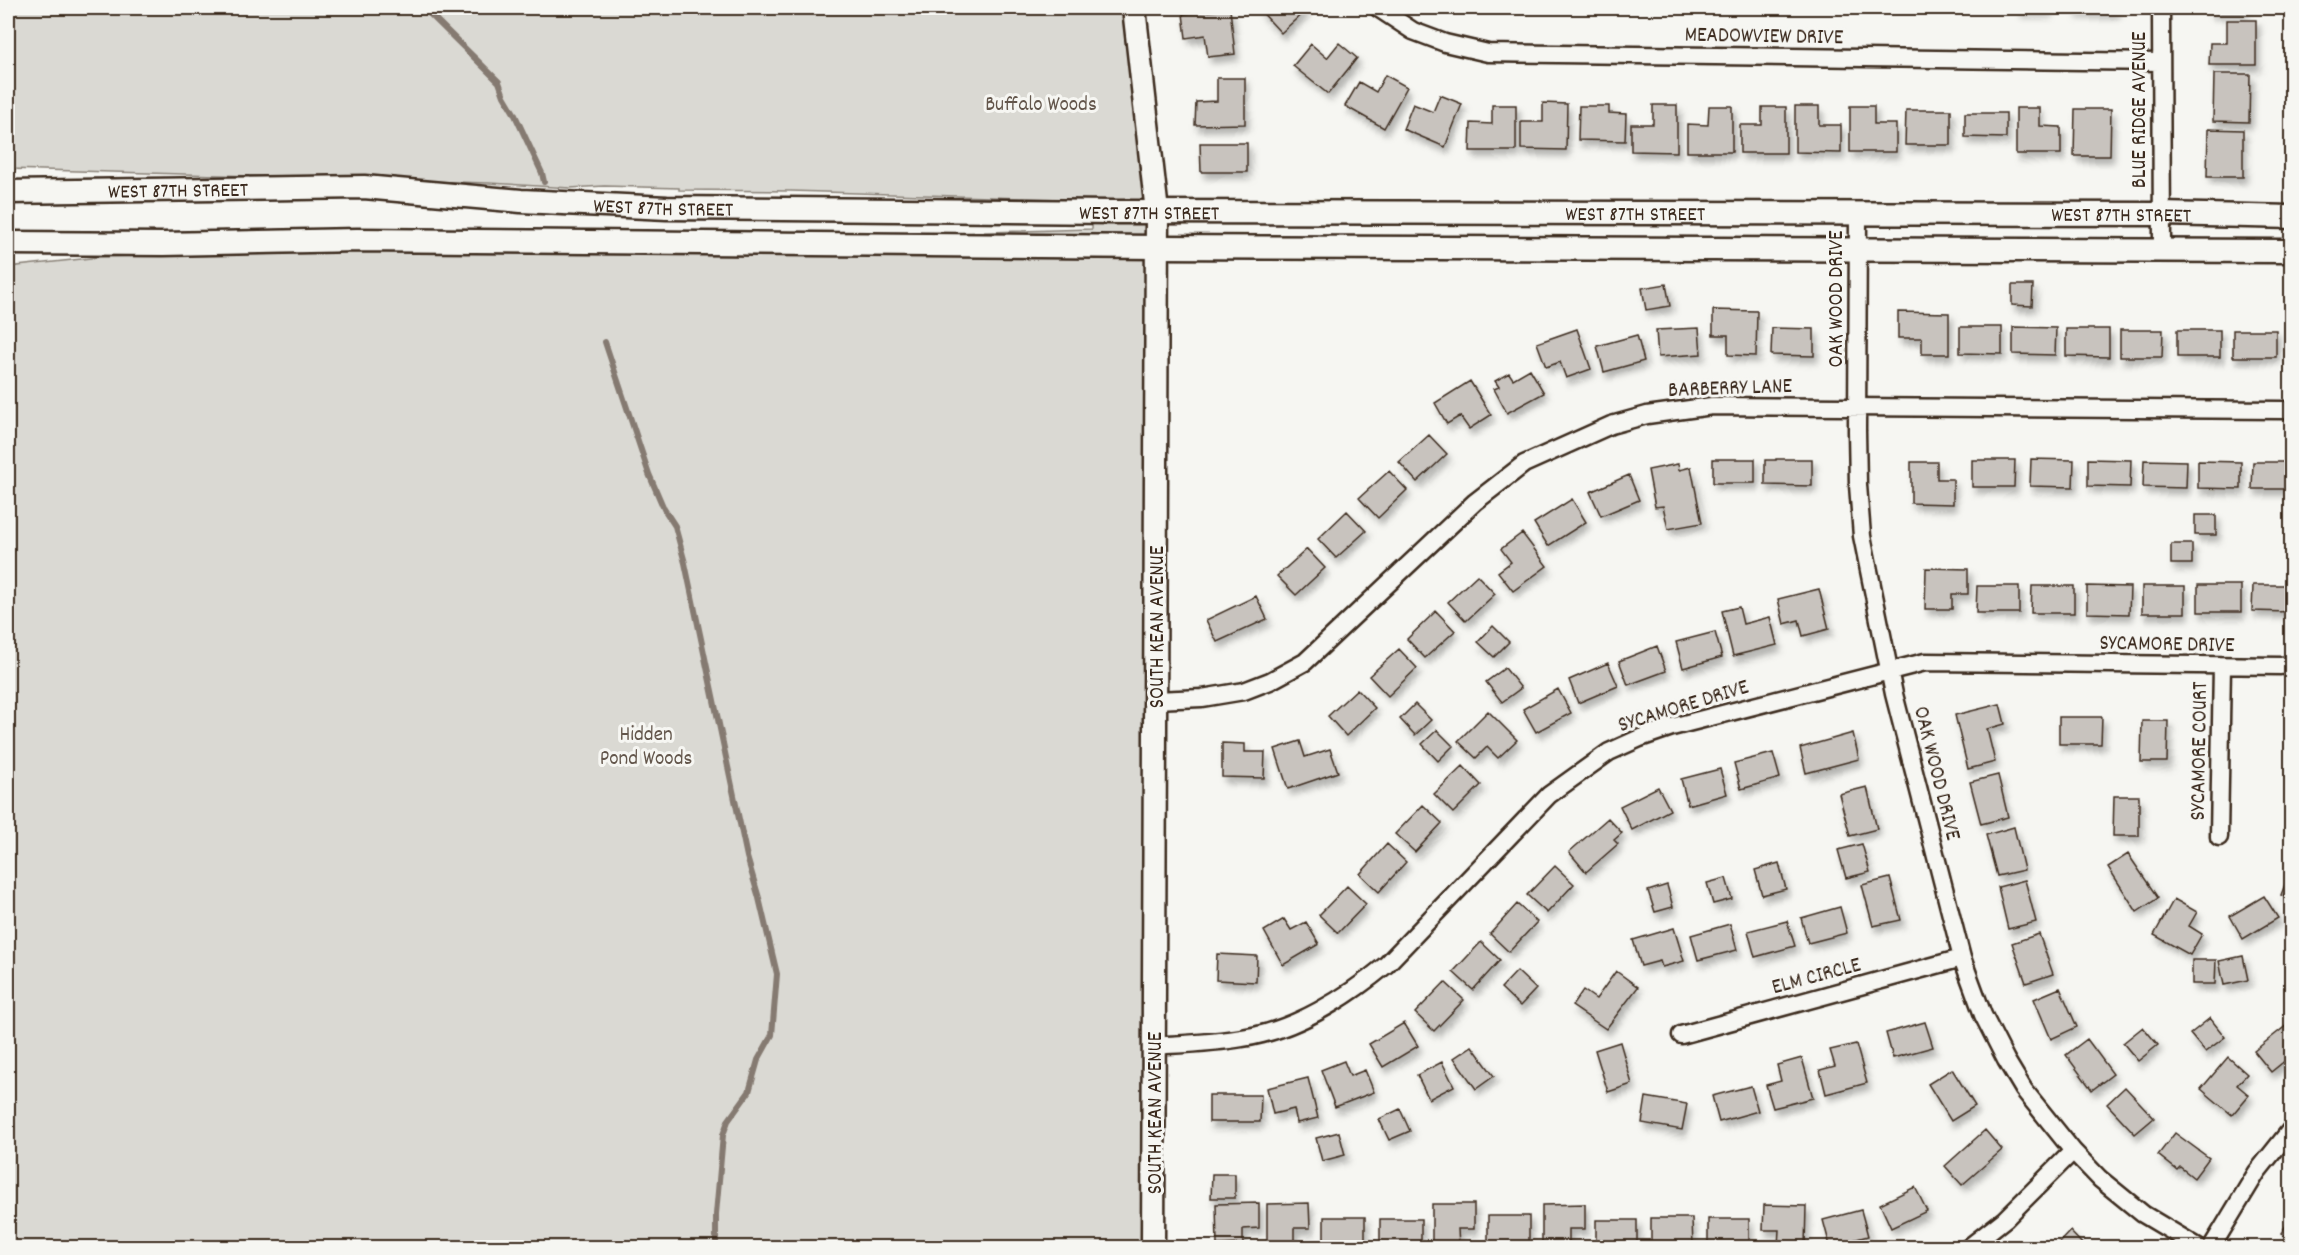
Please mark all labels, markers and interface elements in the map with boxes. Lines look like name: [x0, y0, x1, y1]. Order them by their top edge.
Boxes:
street label: MEADOWVIEW DRIVE: [1684, 22, 1844, 54]
street label: BLUE RIDGE AVENUE: [2126, 31, 2156, 188]
park label: Buffalo Woods: [985, 91, 1097, 121]
street label: WEST 87TH STREET: [108, 177, 249, 209]
street label: WEST 87TH STREET: [592, 192, 734, 227]
street label: WEST 87TH STREET: [1079, 200, 1220, 230]
street label: WEST 87TH STREET: [1565, 201, 1706, 231]
street label: WEST 87TH STREET: [2051, 202, 2192, 233]
street label: OAK WOOD DRIVE: [1823, 230, 1853, 368]
street label: BARBERRY LANE: [1668, 373, 1793, 407]
street label: SOUTH KEAN AVENUE: [1144, 545, 1174, 708]
street label: SYCAMORE DRIVE: [2099, 630, 2235, 662]
street label: SYCAMORE DRIVE: [1615, 674, 1753, 742]
street label: SYCAMORE COURT: [2185, 681, 2217, 821]
street label: OAK WOOD DRIVE: [1904, 704, 1966, 844]
park label: Hidden Pond Woods: [600, 721, 692, 775]
street label: ELM CIRCLE: [1769, 952, 1865, 1004]
street label: SOUTH KEAN AVENUE: [1142, 1031, 1172, 1194]

